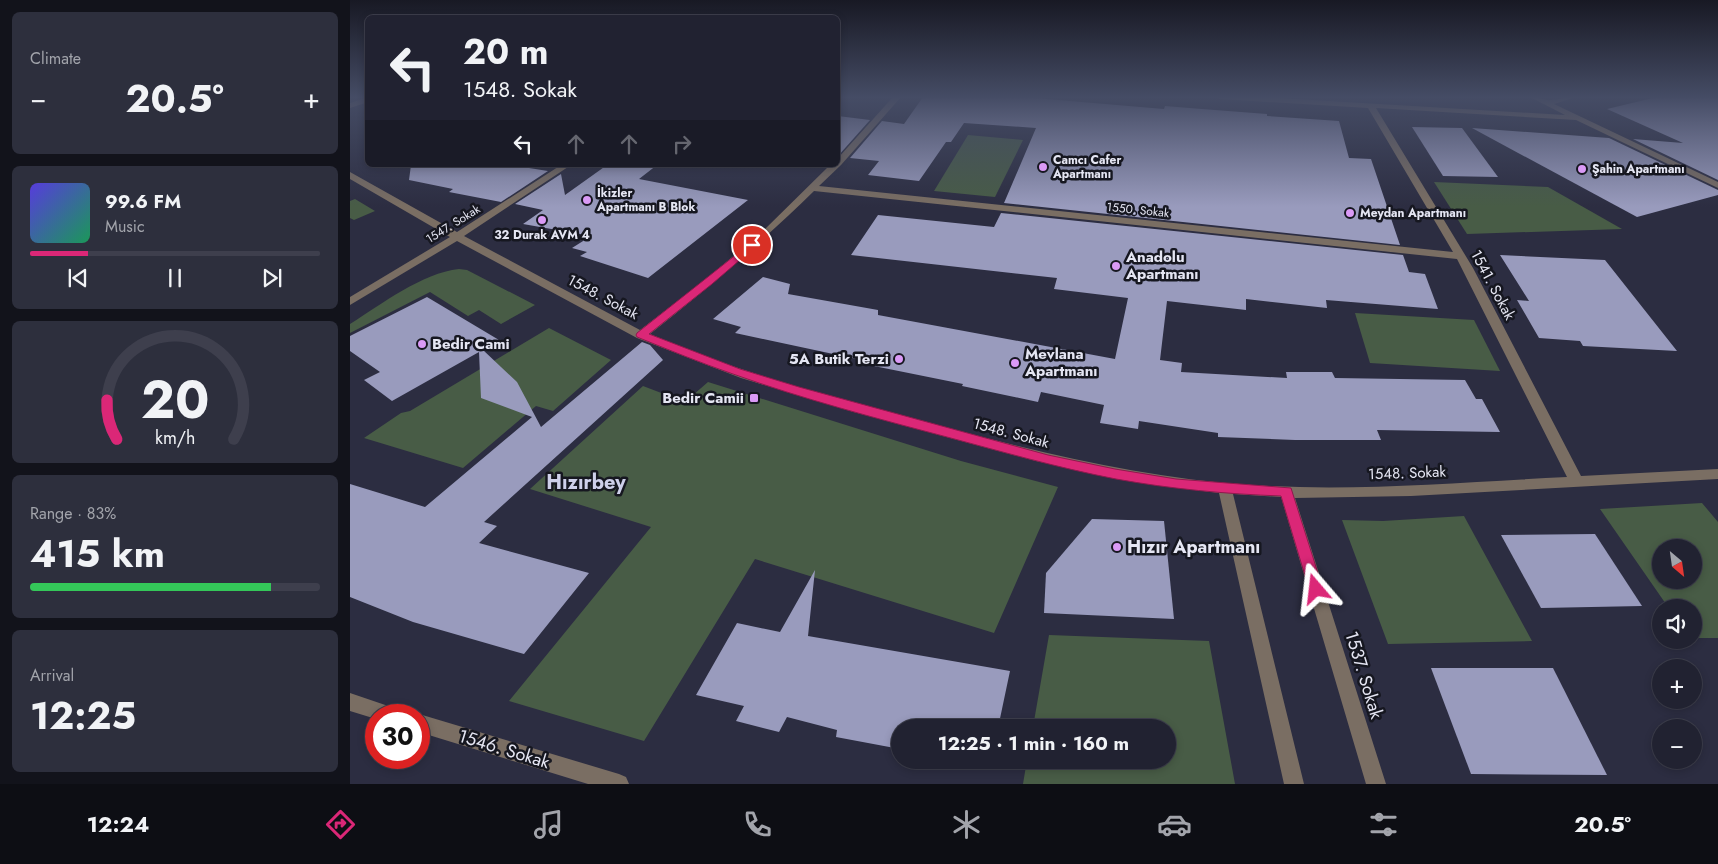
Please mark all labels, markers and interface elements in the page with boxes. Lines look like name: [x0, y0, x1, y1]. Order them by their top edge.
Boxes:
text: 20 m: [463, 27, 548, 77]
icon: left: [380, 35, 445, 100]
text: Climate: [30, 47, 81, 70]
text: 20.5°: [126, 71, 224, 126]
text: 1548. Sokak: [463, 73, 577, 105]
text: −: [30, 78, 47, 119]
text: +: [303, 78, 320, 119]
icon: left: [509, 130, 537, 158]
icon: ahead: [562, 130, 590, 158]
icon: ahead: [615, 130, 643, 158]
icon: right: [668, 130, 696, 158]
place label: Camcı Cafer Apartmanı: [1052, 151, 1121, 183]
place label: Şahin Apartmanı: [1592, 160, 1685, 178]
marker: Camcı Cafer Apartmanı: [1037, 161, 1049, 173]
marker: Şahin Apartmanı: [1576, 163, 1588, 175]
place label: İkizler Apartmanı B Blok: [596, 184, 695, 216]
text: 99.6 FM: [105, 188, 181, 215]
marker: İkizler Apartmanı B Blok: [581, 194, 593, 206]
street label: 1550. Sokak: [1106, 198, 1171, 222]
street label: 1547. Sokak: [422, 200, 484, 248]
place label: Meydan Apartmanı: [1360, 204, 1466, 222]
marker: Meydan Apartmanı: [1344, 207, 1356, 219]
marker: 32 Durak AVM 4: [536, 214, 548, 226]
text: Music: [105, 215, 145, 238]
pin: [731, 224, 773, 266]
place label: 32 Durak AVM 4: [494, 226, 590, 244]
icon: arrive: [738, 231, 766, 259]
place label: Anadolu Apartmanı: [1125, 246, 1198, 285]
street label: 1541. Sokak: [1465, 246, 1521, 324]
marker: Anadolu Apartmanı: [1110, 260, 1122, 272]
icon: previous: [64, 264, 92, 292]
icon: pause: [161, 264, 189, 292]
icon: next: [258, 264, 286, 292]
street label: 1548. Sokak: [564, 269, 643, 325]
place label: Bedir Cami: [432, 333, 510, 355]
marker: Bedir Cami: [416, 338, 428, 350]
place label: Mevlana Apartmanı: [1024, 343, 1097, 382]
place label: 5A Butik Terzi: [789, 348, 889, 370]
marker: 5A Butik Terzi: [893, 353, 905, 365]
marker: Mevlana Apartmanı: [1009, 357, 1021, 369]
text: 20: [141, 362, 209, 438]
place label: Bedir Camii: [662, 387, 744, 409]
marker: Bedir Camii: [748, 392, 760, 404]
street label: 1548. Sokak: [971, 412, 1052, 454]
text: km/h: [155, 425, 195, 451]
street label: 1548. Sokak: [1368, 461, 1447, 485]
district label: Hızırbey: [546, 468, 626, 497]
text: Range · 83%: [30, 502, 116, 525]
text: 415 km: [30, 526, 165, 581]
place label: Hızır Apartmanı: [1127, 534, 1260, 560]
north arrow: [1652, 539, 1702, 589]
map controls: [1652, 539, 1702, 769]
marker: Hızır Apartmanı: [1111, 541, 1123, 553]
position arrow: [1289, 562, 1341, 614]
button: sound: [1652, 599, 1702, 649]
street label: 1537. Sokak: [1338, 628, 1390, 722]
button: +: [1652, 659, 1702, 709]
text: Arrival: [30, 664, 74, 687]
text: 12:25: [30, 688, 136, 743]
speed limit sign: 30: [365, 704, 430, 769]
button: −: [1652, 719, 1702, 769]
street label: 1546. Sokak: [455, 723, 553, 775]
text: 12:25 · 1 min · 160 m: [938, 730, 1129, 757]
icon: directions: [323, 807, 358, 842]
icon: music: [531, 807, 566, 842]
icon: phone: [740, 807, 775, 842]
icon: climate: [949, 807, 984, 842]
icon: car: [1157, 807, 1192, 842]
icon: filters: [1366, 807, 1401, 842]
text: 12:24: [87, 808, 149, 840]
text: 20.5°: [1574, 808, 1631, 840]

